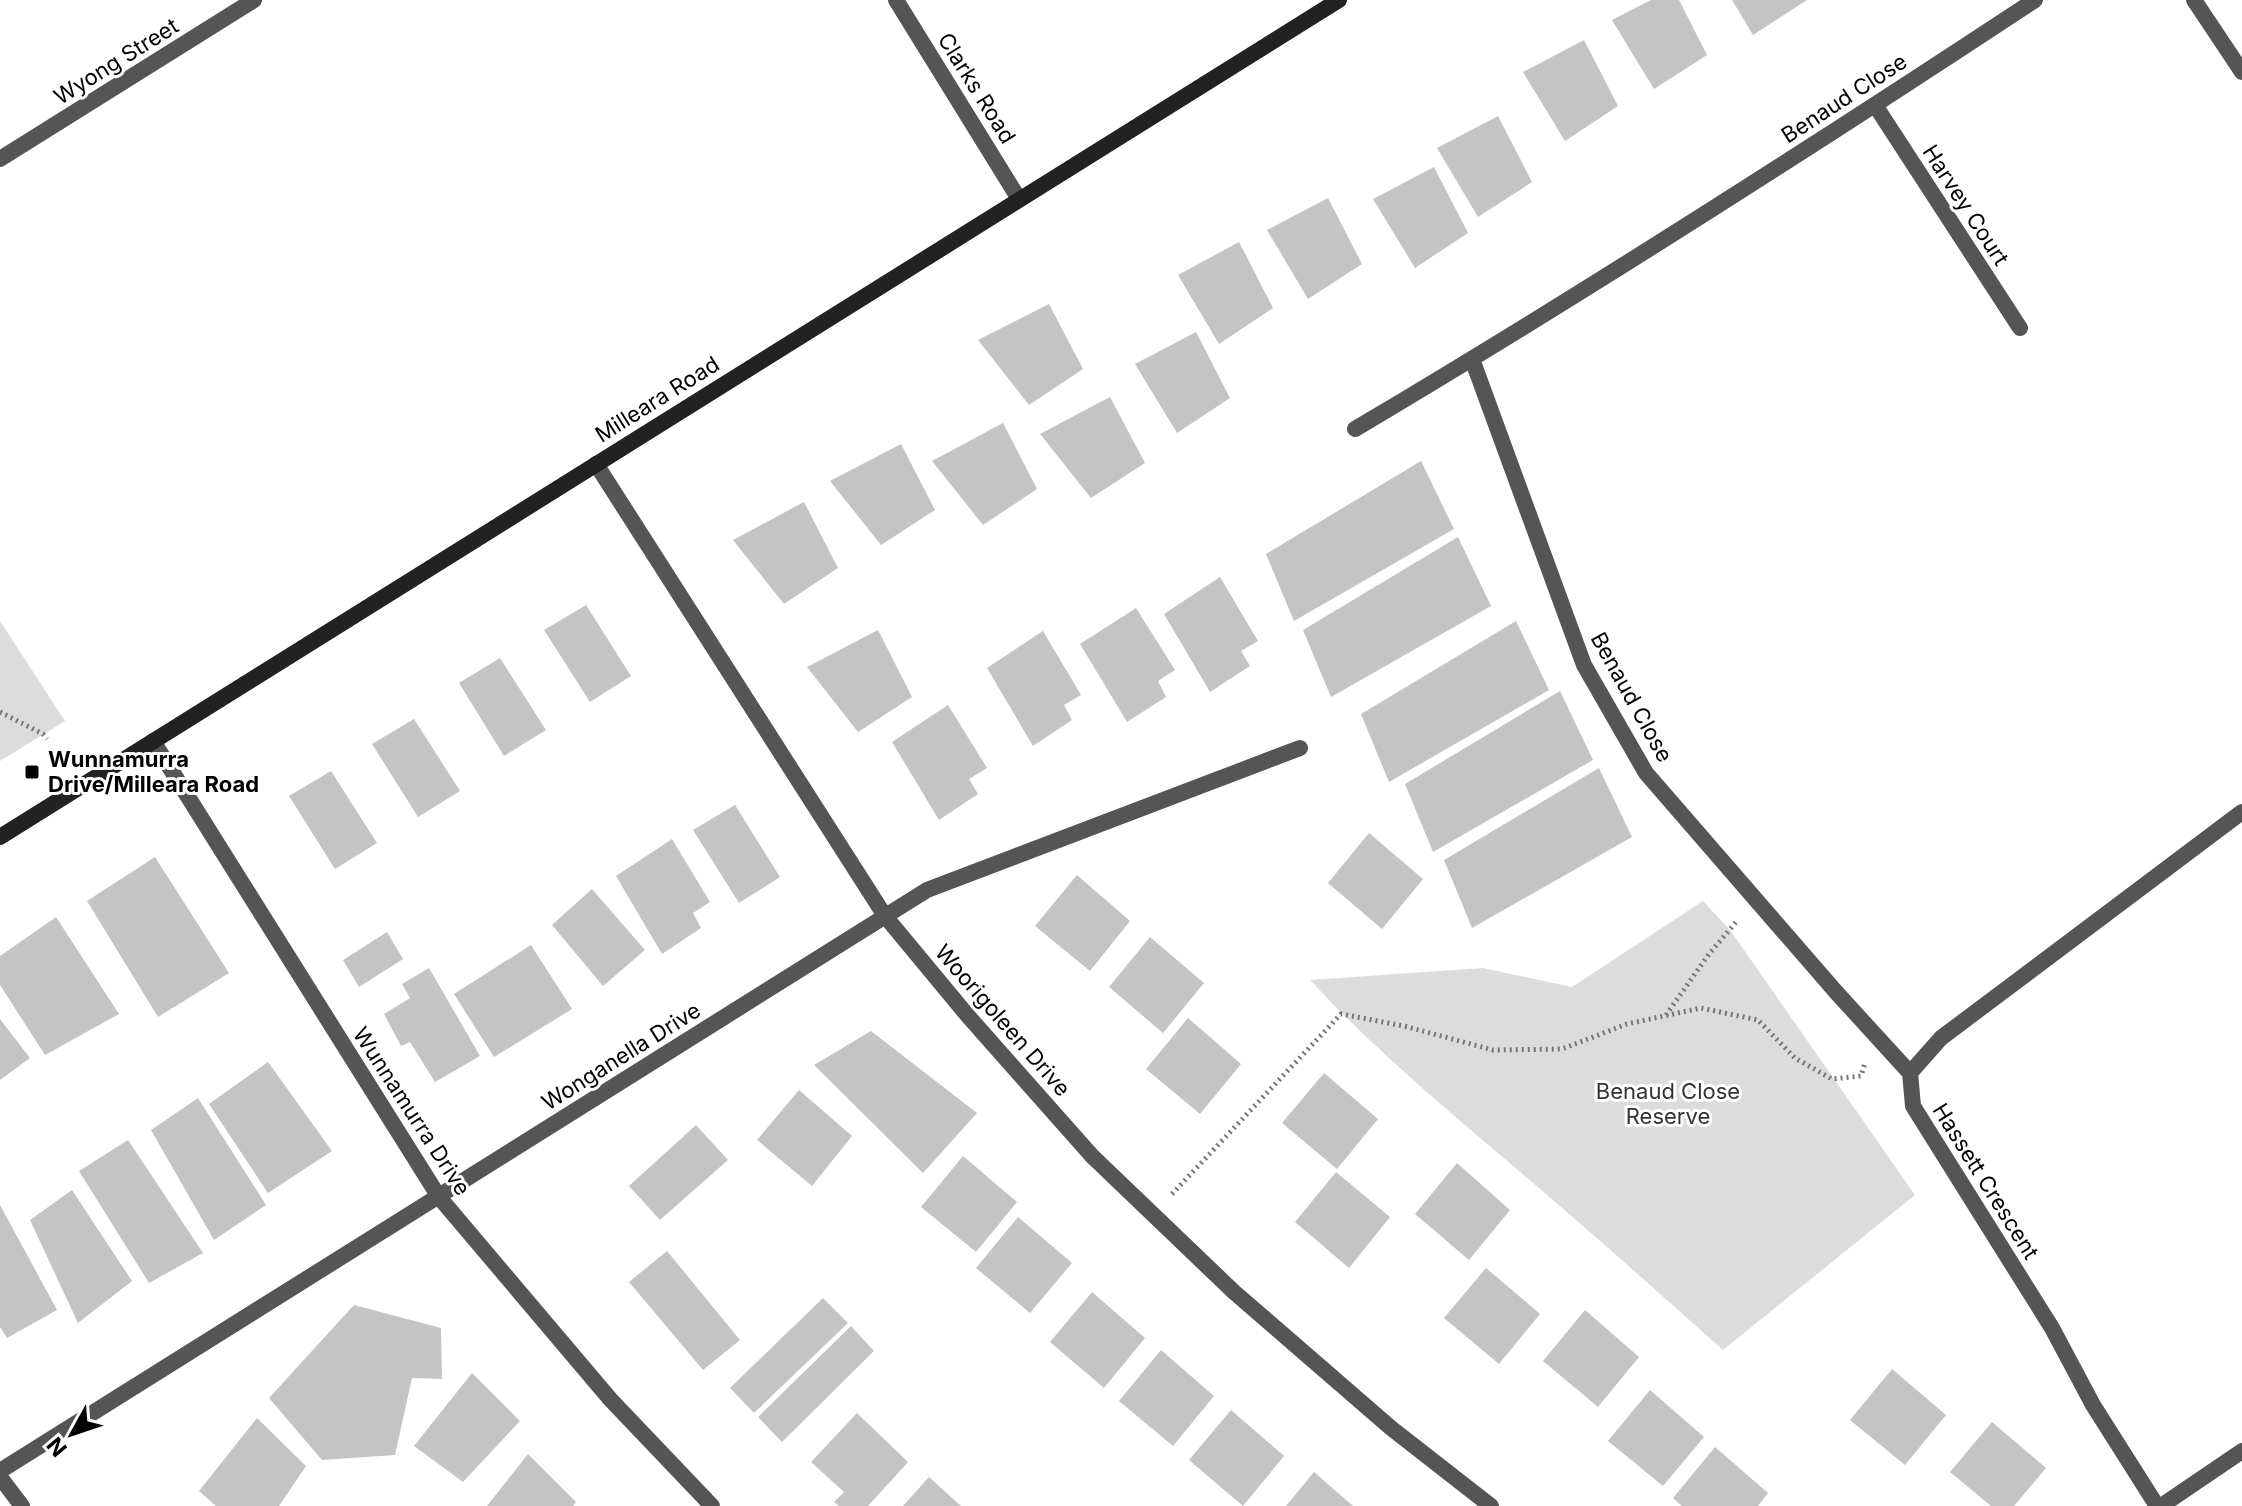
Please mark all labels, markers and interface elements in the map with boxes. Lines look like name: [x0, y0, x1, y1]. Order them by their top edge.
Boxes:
street label: Wyong Street: [49, 12, 183, 110]
street label: Clarks Road: [933, 28, 1021, 148]
street label: Benaud Close: [1776, 48, 1912, 148]
street label: Harvey Court: [1917, 140, 2015, 270]
street label: Milleara Road: [590, 351, 724, 447]
street label: Benaud Close: [1586, 628, 1678, 766]
place label: Wunnamurra Drive/Milleara Road: [48, 746, 259, 797]
marker: Wunnamurra Drive/Milleara Road: [23, 763, 41, 781]
street label: Woorigoleen Drive: [930, 939, 1076, 1101]
street label: Wonganella Drive: [537, 997, 705, 1115]
street label: Wunnamurra Drive: [348, 1022, 476, 1200]
park label: Benaud Close Reserve: [1596, 1078, 1740, 1129]
street label: Hassett Crescent: [1928, 1098, 2044, 1264]
north arrow: [32, 1394, 112, 1474]
text: N: [41, 1432, 72, 1462]

